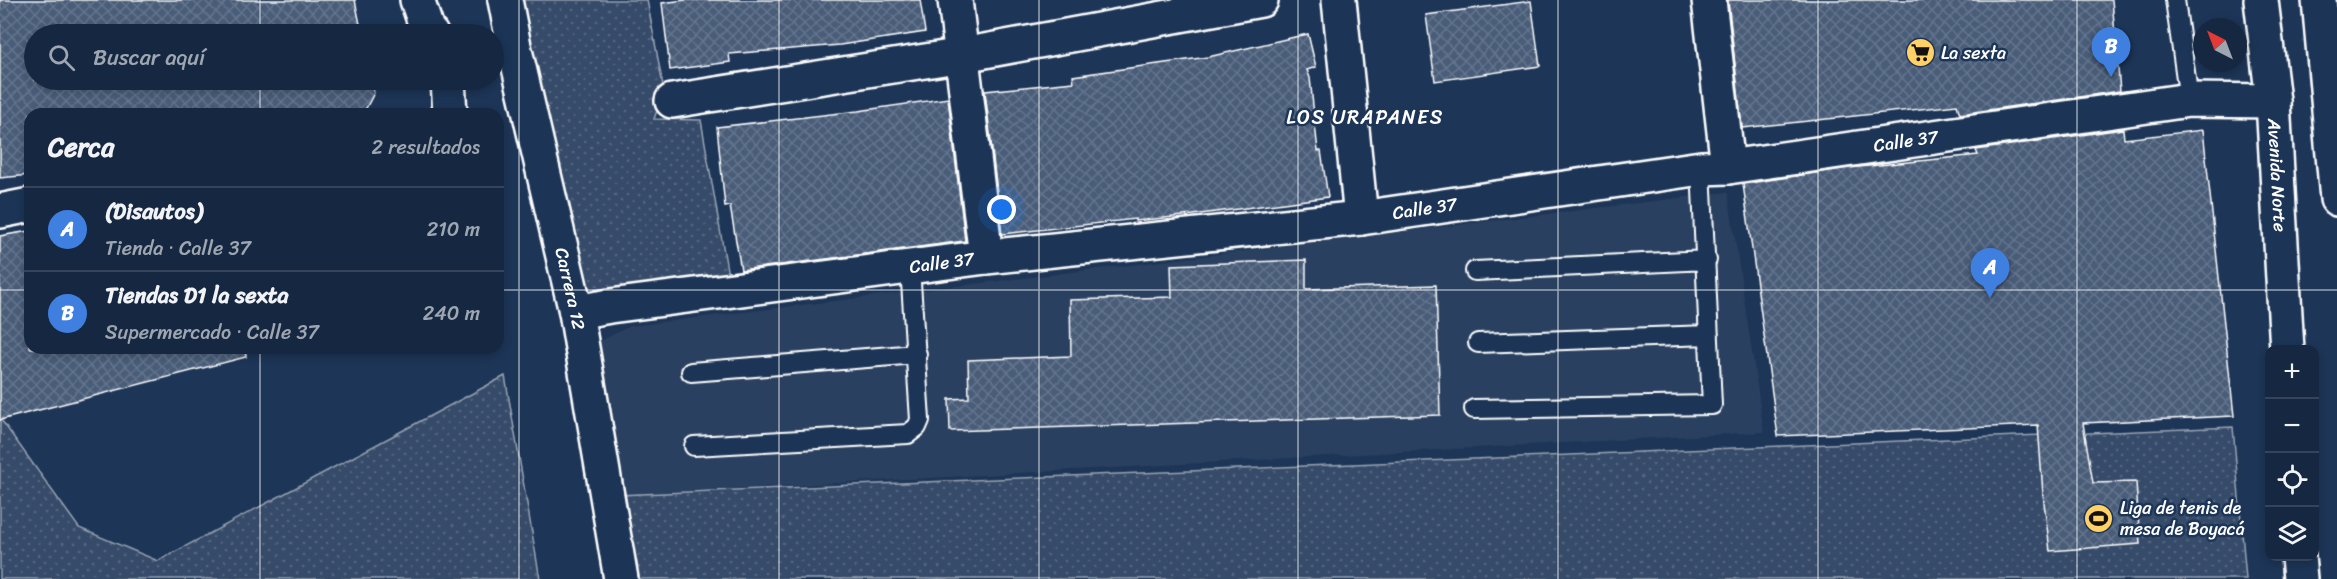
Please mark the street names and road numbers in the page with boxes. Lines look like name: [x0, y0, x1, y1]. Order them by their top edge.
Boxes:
street label: Avenida Norte: [2258, 117, 2296, 233]
street label: Calle 37: [1871, 120, 1942, 162]
street label: Calle 37: [1390, 188, 1461, 229]
street label: Calle 37: [908, 243, 978, 283]
street label: Carrera 12: [545, 244, 595, 332]

